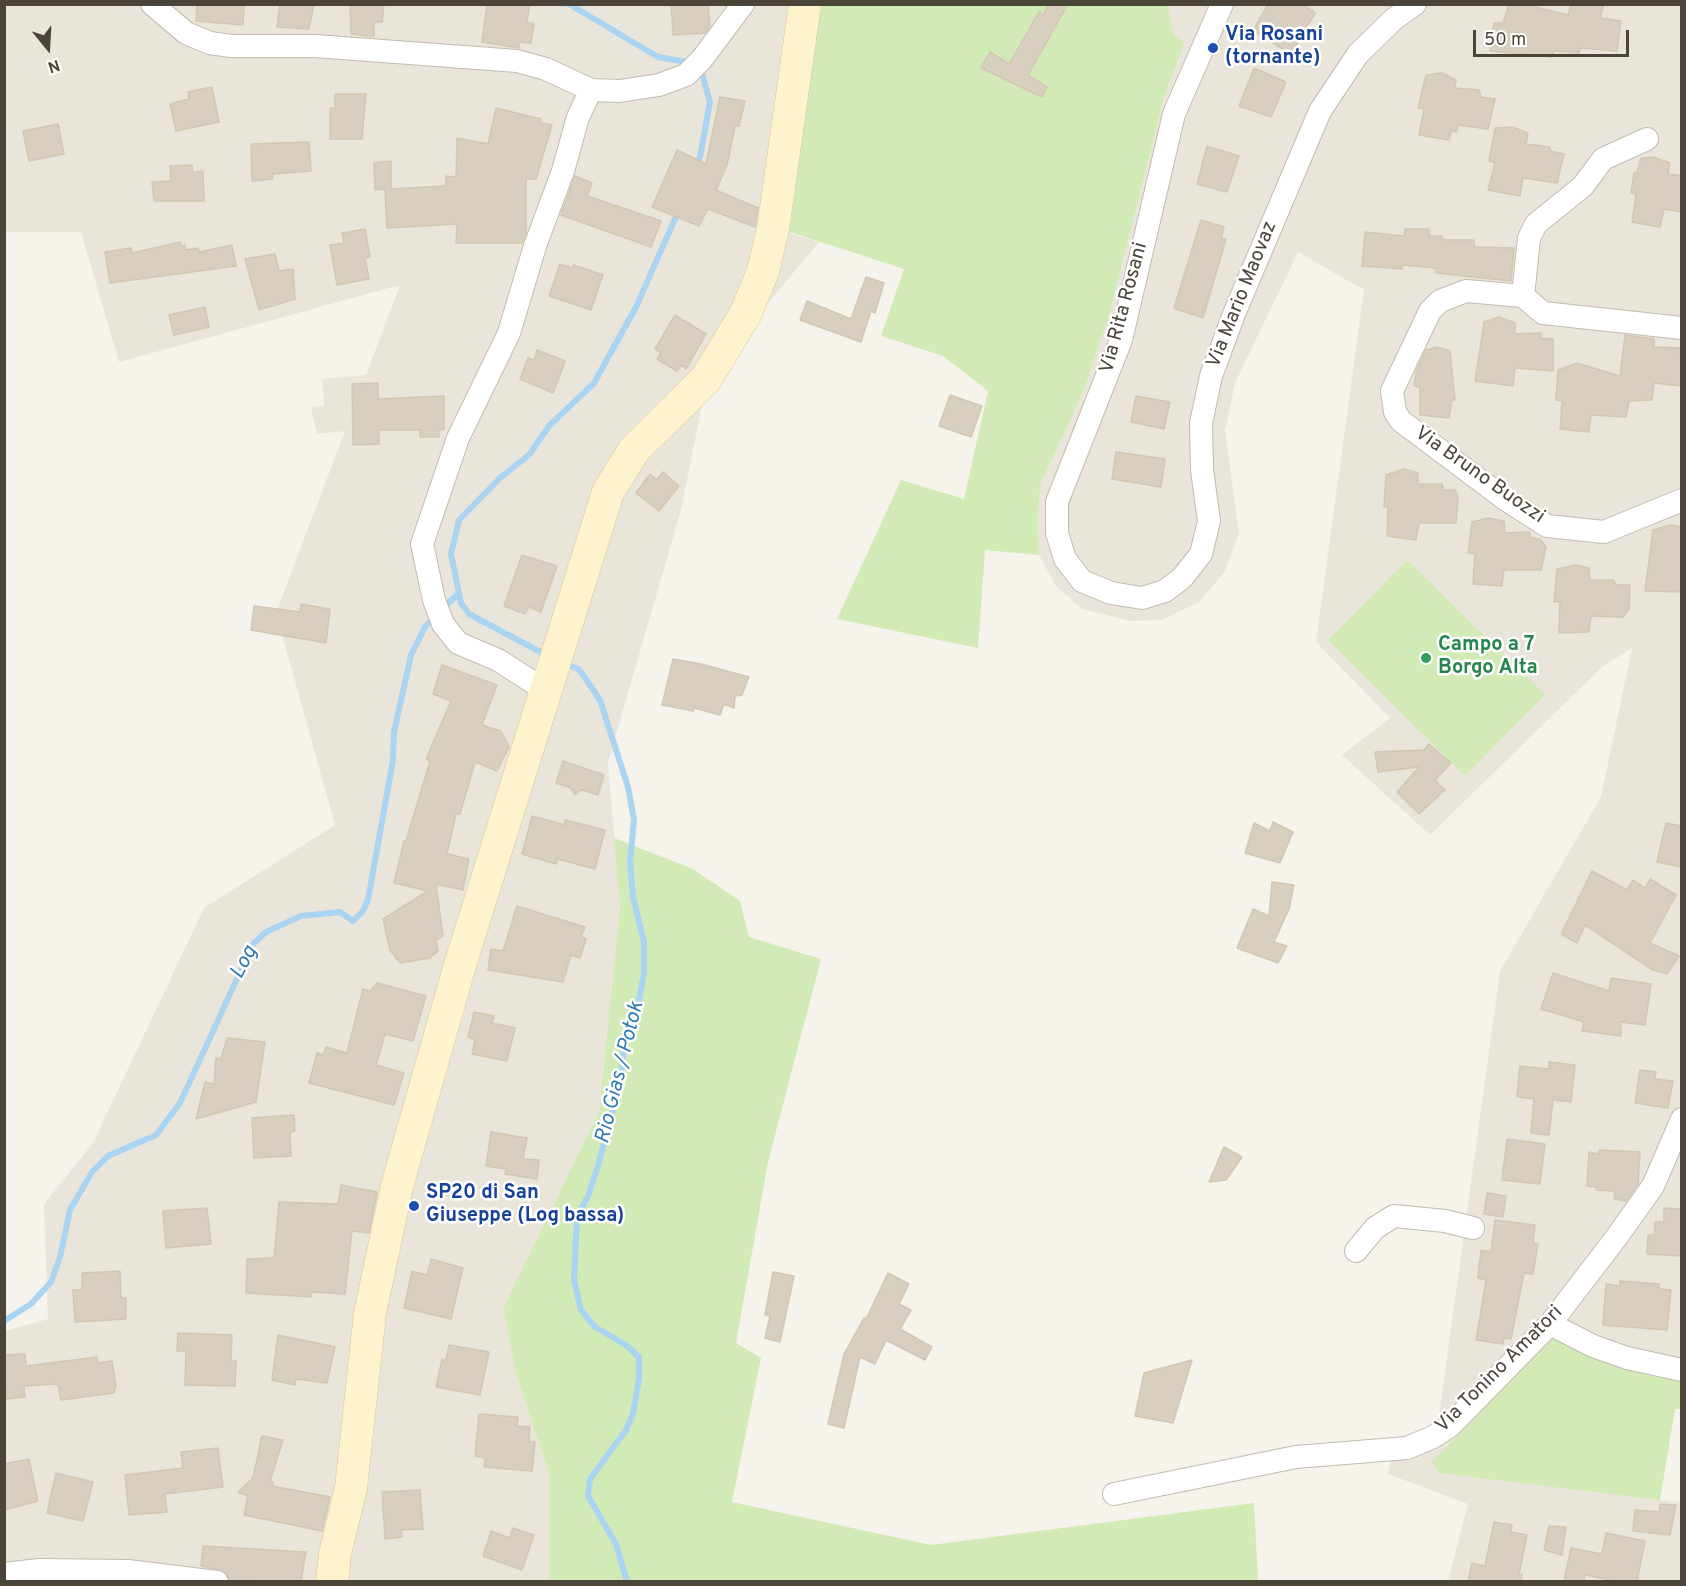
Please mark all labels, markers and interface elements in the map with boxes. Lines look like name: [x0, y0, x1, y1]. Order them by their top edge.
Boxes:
north arrow: [18, 18, 78, 78]
scale bar: [1476, 18, 1632, 56]
place label: Via Rosani (tornante): [1225, 24, 1323, 71]
text: 50 m: [1484, 29, 1526, 52]
marker: Via Rosani (tornante): [1206, 41, 1220, 55]
text: N: [45, 54, 62, 76]
street label: Via Mario Maovaz: [1203, 218, 1283, 372]
street label: Via Rita Rosani: [1096, 240, 1154, 376]
street label: Via Bruno Buozzi: [1409, 422, 1549, 530]
place label: Campo a 7 Borgo Alta: [1438, 634, 1538, 681]
marker: Campo a 7 Borgo Alta: [1419, 651, 1433, 665]
water label: Log: [226, 942, 264, 984]
water label: Rio Gias / Potok: [591, 1000, 651, 1146]
place label: SP20 di San Giuseppe (Log bassa): [426, 1182, 624, 1229]
marker: SP20 di San Giuseppe (Log bassa): [407, 1199, 421, 1213]
street label: Via Tonino Amatori: [1431, 1301, 1569, 1439]

